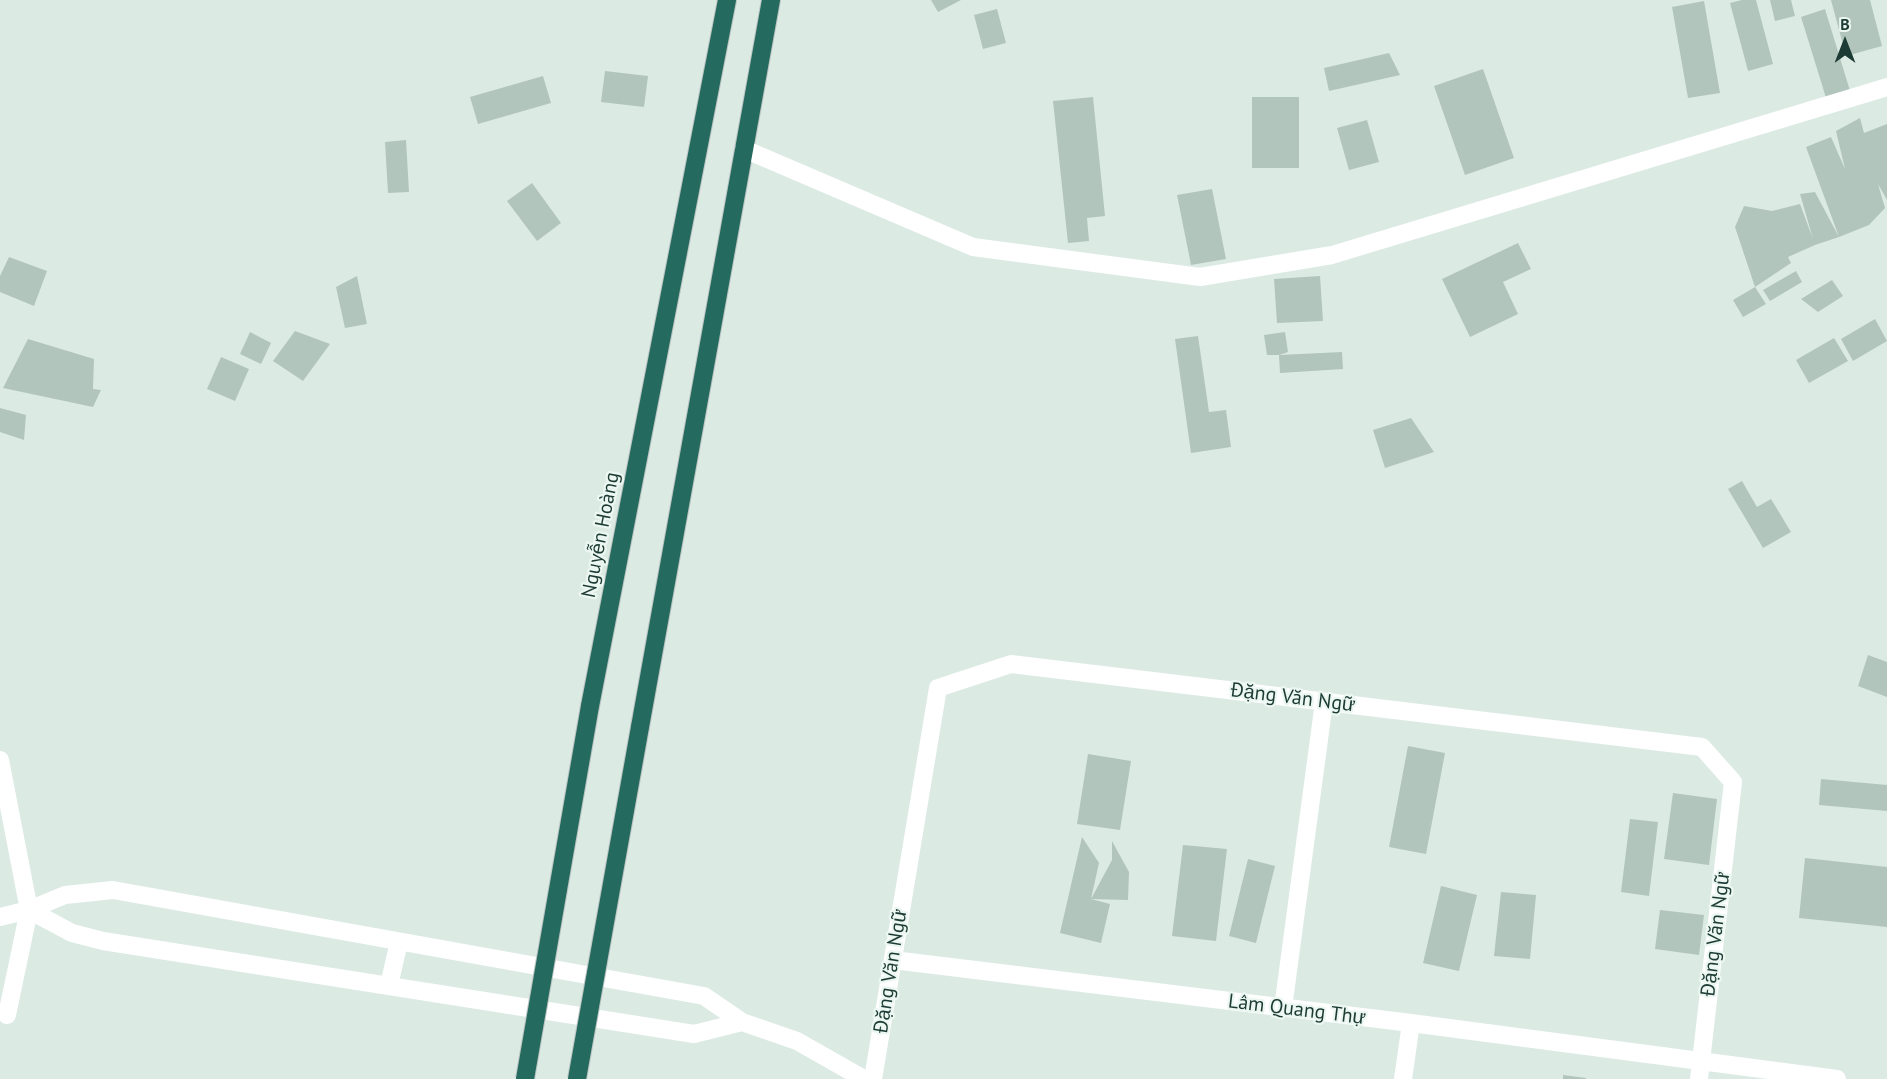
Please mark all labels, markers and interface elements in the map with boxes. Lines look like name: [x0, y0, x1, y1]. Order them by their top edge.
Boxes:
north arrow: [1815, 12, 1875, 72]
text: B: [1840, 14, 1850, 34]
street label: Nguyễn Hoàng: [577, 470, 625, 600]
street label: Đặng Văn Ngữ: [1229, 678, 1357, 718]
street label: Đặng Văn Ngữ: [1696, 870, 1736, 998]
street label: Đặng Văn Ngữ: [869, 907, 913, 1035]
street label: Lâm Quang Thự: [1227, 990, 1367, 1030]

